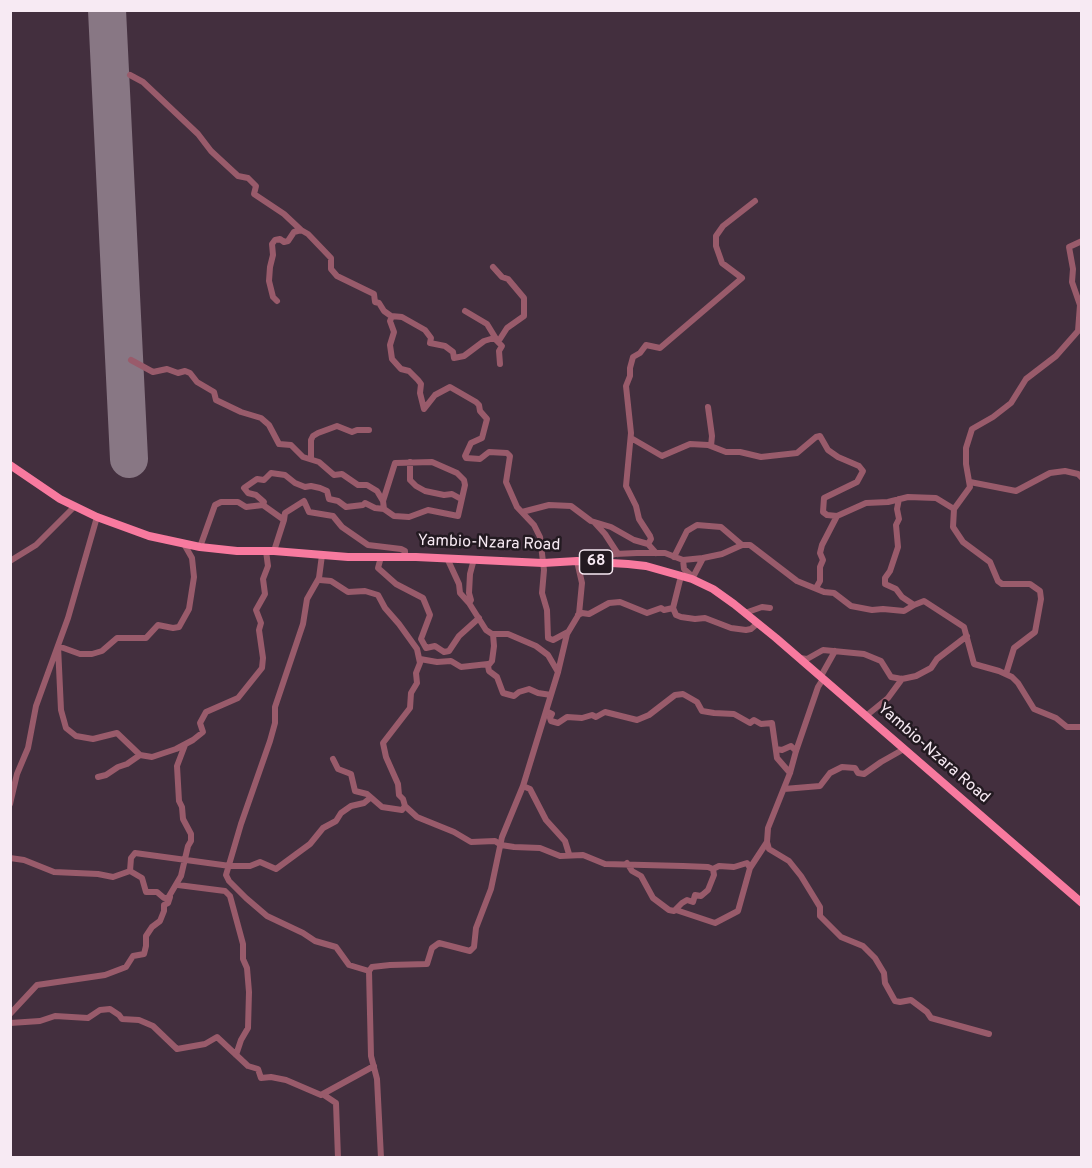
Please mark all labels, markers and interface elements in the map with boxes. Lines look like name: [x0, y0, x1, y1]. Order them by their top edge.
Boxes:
street label: Yambio-Nzara Road: [417, 532, 561, 556]
road number: 68: [580, 550, 612, 574]
street label: Yambio-Nzara Road: [873, 700, 993, 808]

